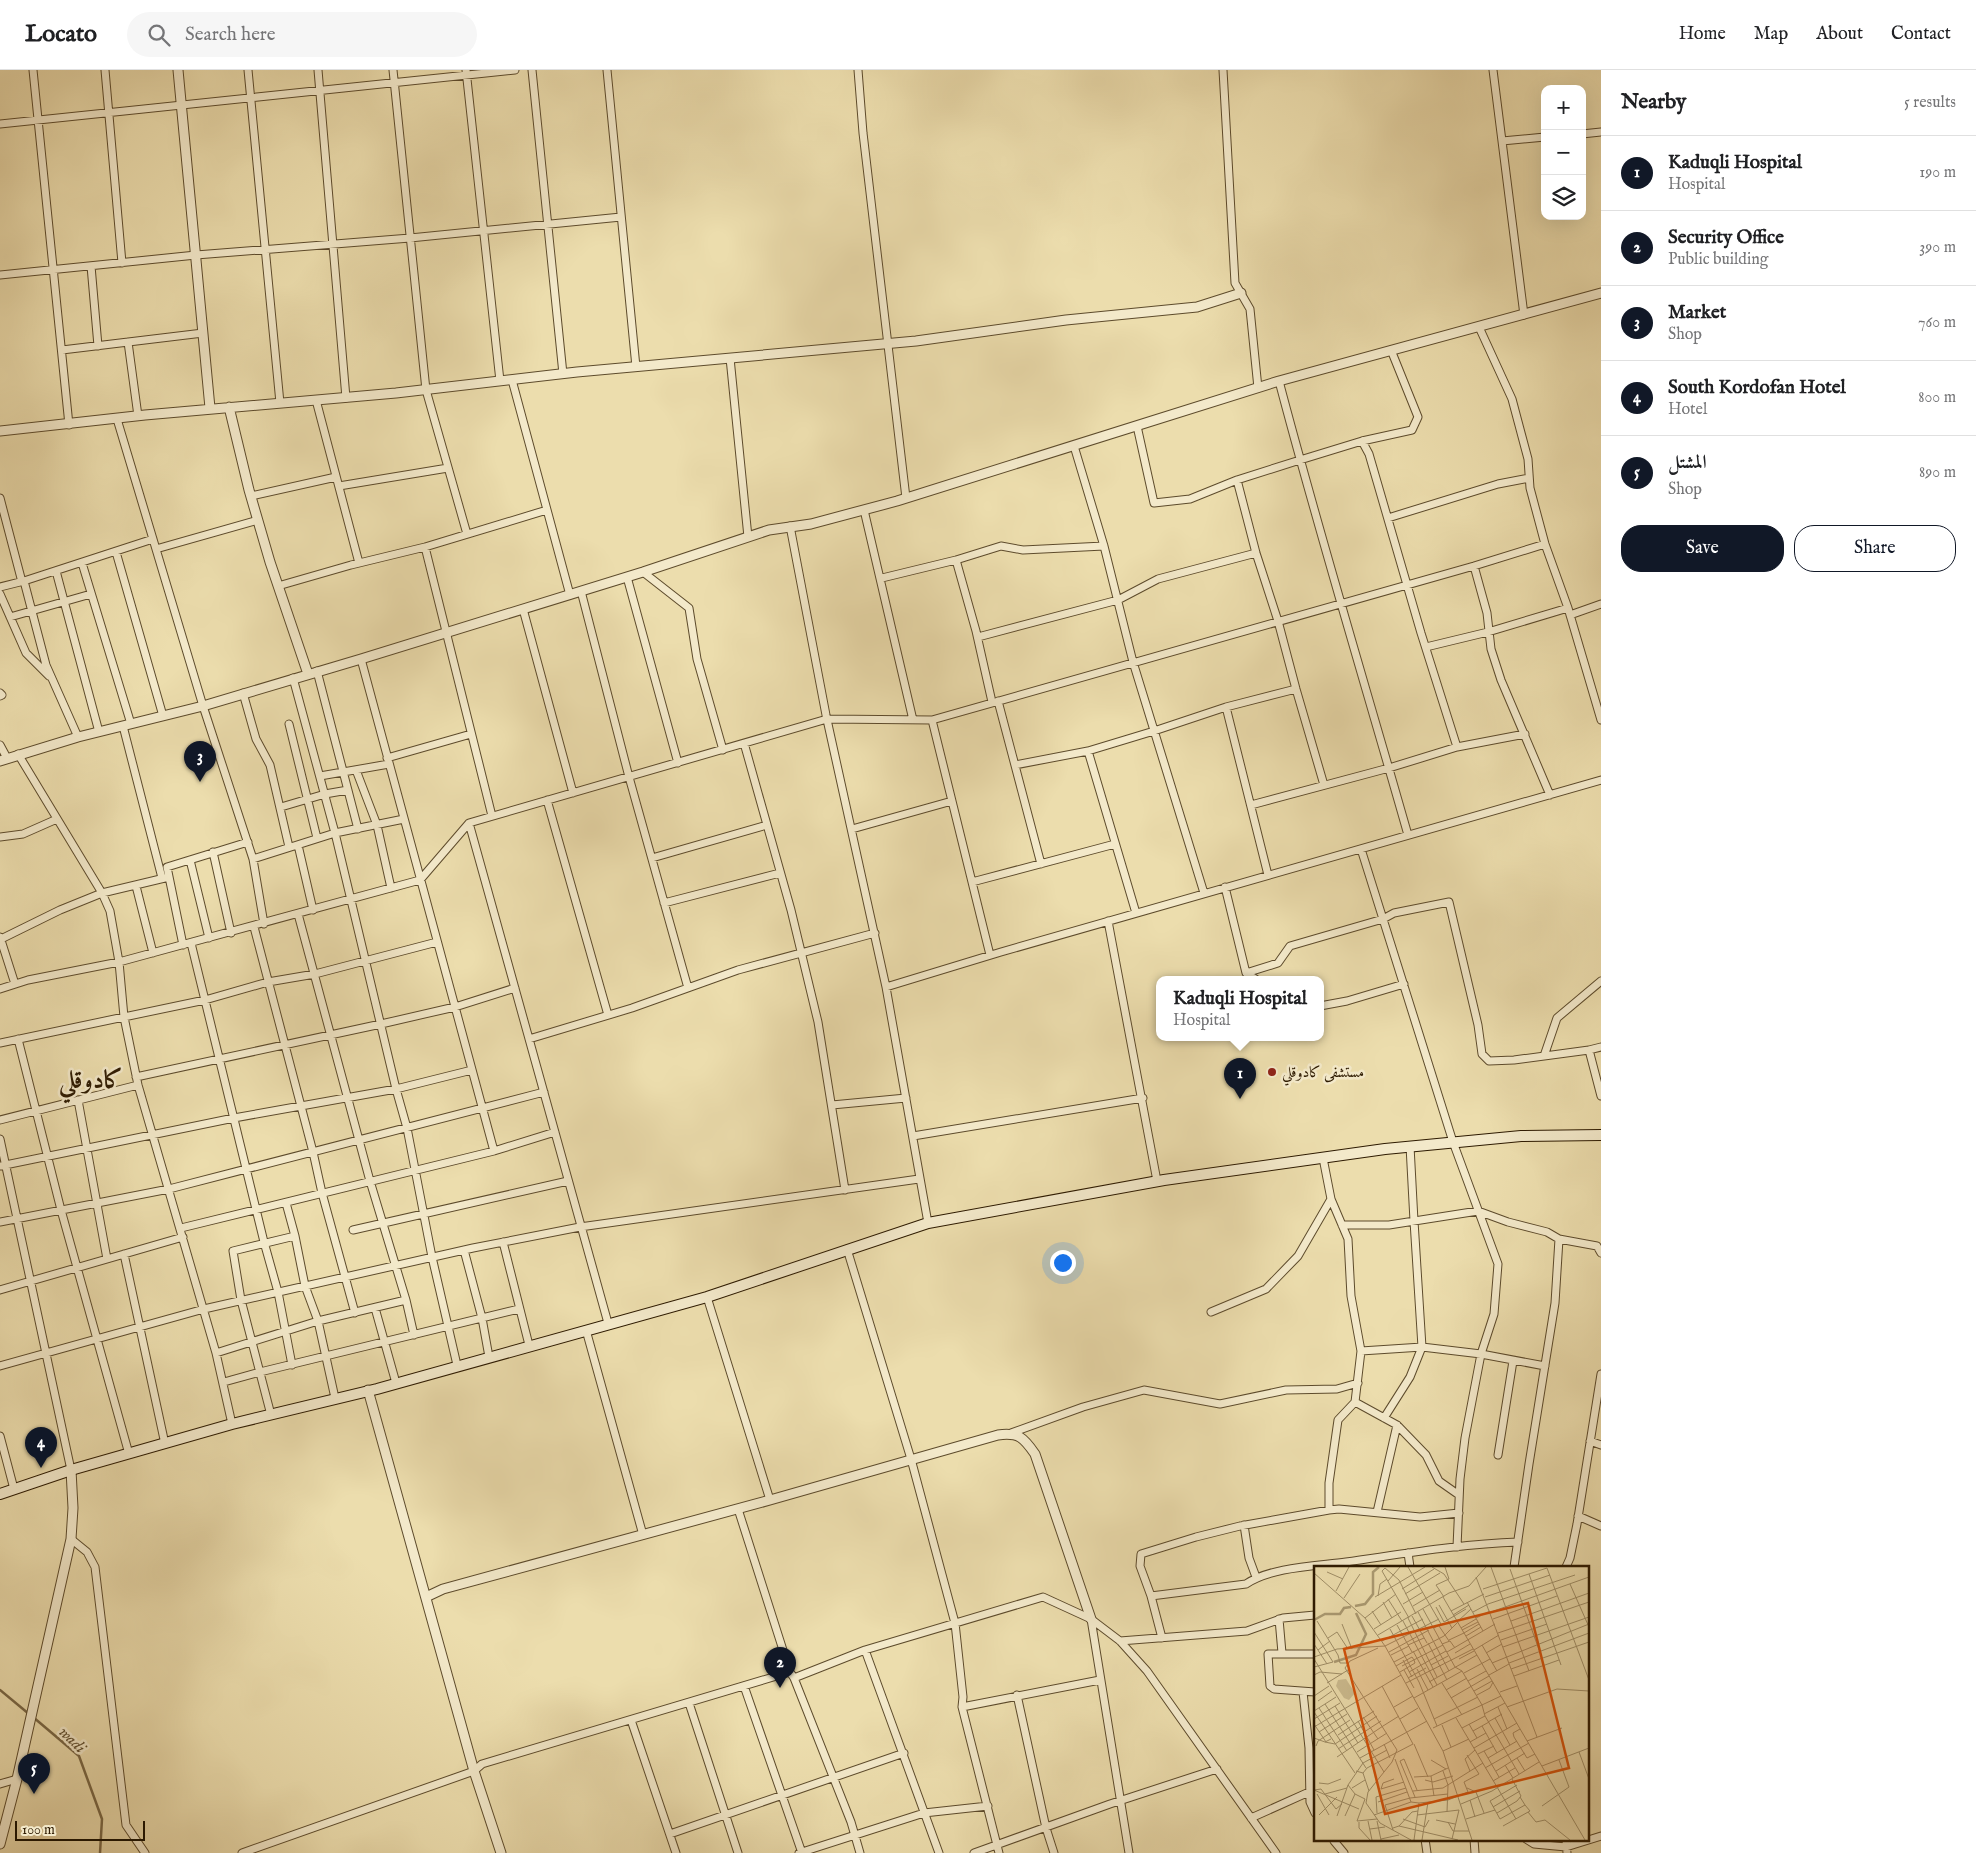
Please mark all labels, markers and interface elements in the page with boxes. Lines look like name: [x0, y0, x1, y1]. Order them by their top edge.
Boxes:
search box: [127, 12, 477, 57]
text: Locato: [25, 19, 97, 50]
icon: search: [145, 21, 173, 49]
text: Search here: [185, 23, 276, 47]
text: Home: [1679, 23, 1726, 46]
text: Map: [1754, 23, 1788, 46]
text: About: [1816, 23, 1863, 46]
text: Contact: [1891, 23, 1951, 46]
map controls: [1541, 85, 1586, 220]
button: +: [1541, 85, 1586, 130]
text: Nearby: [1621, 89, 1686, 116]
text: 5 results: [1904, 93, 1956, 113]
button: −: [1541, 130, 1586, 175]
text: Kaduqli Hospital: [1668, 151, 1802, 175]
text: 1: [1634, 163, 1640, 183]
text: 190 m: [1919, 163, 1956, 183]
button: layers: [1541, 175, 1586, 220]
text: Hospital: [1668, 175, 1725, 195]
text: Security Office: [1668, 226, 1784, 250]
text: 2: [1633, 238, 1641, 258]
text: 390 m: [1919, 238, 1956, 258]
text: Public building: [1668, 250, 1768, 270]
text: Market: [1668, 301, 1726, 325]
text: 3: [1634, 313, 1640, 333]
text: 760 m: [1918, 313, 1956, 333]
text: Shop: [1668, 325, 1702, 345]
text: South Kordofan Hotel: [1668, 376, 1846, 400]
text: 4: [1633, 388, 1641, 408]
text: 800 m: [1918, 388, 1956, 408]
text: Hotel: [1668, 400, 1707, 420]
text: المشتل: [1668, 451, 1707, 475]
text: 5: [1634, 463, 1640, 483]
text: 890 m: [1919, 463, 1956, 483]
text: Shop: [1668, 480, 1702, 500]
button: Save: [1621, 525, 1784, 572]
button: Share: [1794, 525, 1956, 572]
pin: 3: [184, 741, 216, 782]
popup: [1156, 976, 1324, 1041]
text: Kaduqli Hospital: [1173, 987, 1307, 1011]
text: Hospital: [1173, 1011, 1230, 1031]
pin: 1: [1224, 1058, 1256, 1099]
place label: مستشفى كادوقلي: [1282, 1063, 1364, 1086]
district label: كادوقلي: [58, 1065, 123, 1104]
marker: مستشفى كادوقلي: [1266, 1066, 1278, 1078]
your location: [1050, 1250, 1076, 1276]
pin: 4: [25, 1427, 57, 1468]
inset map: [1314, 1566, 1588, 1840]
pin: 2: [764, 1647, 796, 1688]
water label: wadi: [54, 1723, 90, 1759]
pin: 5: [18, 1753, 50, 1794]
scale bar: [15, 1818, 145, 1841]
text: 100 m: [22, 1821, 55, 1839]

